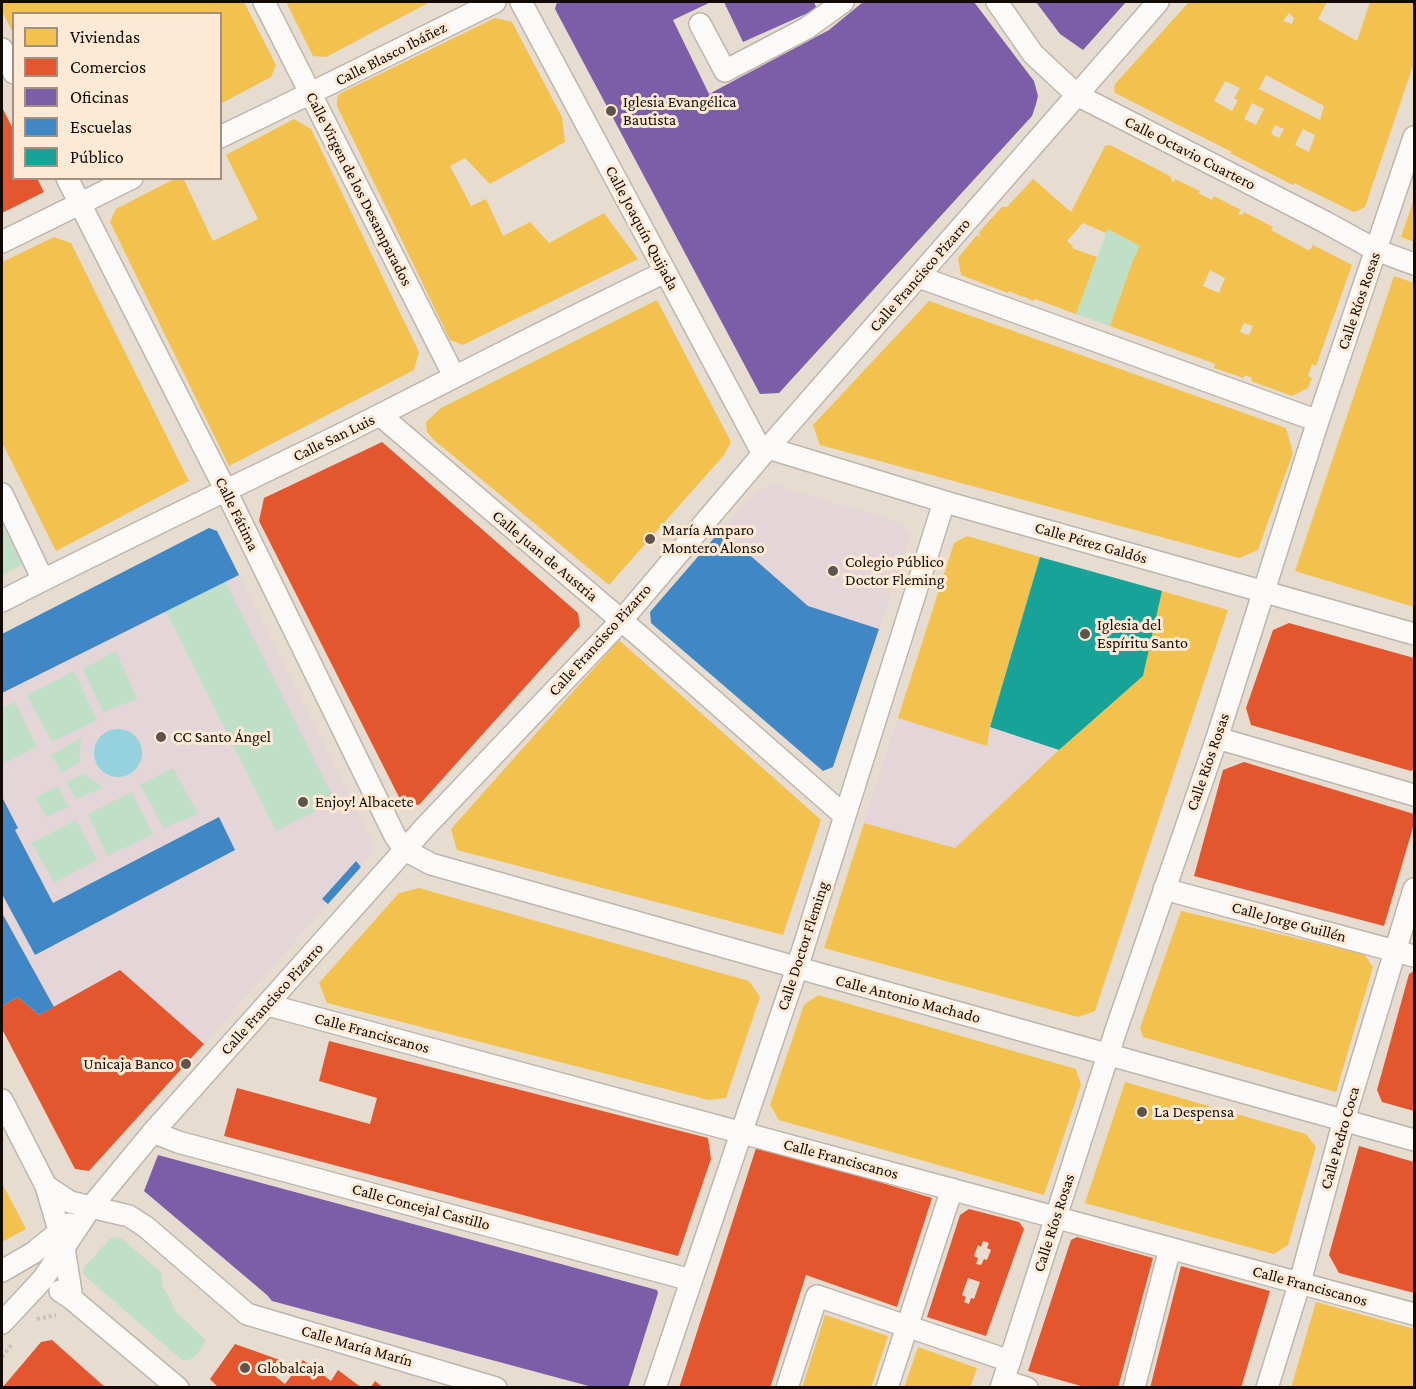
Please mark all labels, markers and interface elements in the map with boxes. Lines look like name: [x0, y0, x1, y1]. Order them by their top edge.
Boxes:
legend: [12, 12, 222, 180]
street label: Calle Blasco Ibáñez: [332, 18, 450, 90]
text: Viviendas: [70, 27, 140, 47]
text: Comercios: [70, 57, 146, 77]
text: Oficinas: [70, 87, 129, 107]
street label: Calle Virgen de los Desamparados: [302, 89, 416, 289]
place label: Iglesia Evangélica Bautista: [623, 92, 736, 130]
marker: Iglesia Evangélica Bautista: [604, 104, 618, 118]
street label: Calle Octavio Cuartero: [1121, 112, 1259, 194]
text: Escuelas: [70, 117, 132, 137]
text: Público: [70, 147, 124, 167]
street label: Calle Joaquín Quijada: [601, 162, 683, 294]
street label: Calle Francisco Pizarro: [865, 214, 975, 336]
street label: Calle Ríos Rosas: [1333, 250, 1385, 352]
street label: Calle San Luis: [290, 410, 378, 466]
street label: Calle Fátima: [211, 474, 263, 554]
street label: Calle Juan de Austria: [488, 506, 602, 606]
street label: Calle Pérez Galdós: [1032, 518, 1150, 568]
place label: María Amparo Montero Alonso: [662, 520, 764, 558]
marker: María Amparo Montero Alonso: [643, 532, 657, 546]
place label: Colegio Público Doctor Fleming: [845, 552, 945, 590]
marker: Colegio Público Doctor Fleming: [826, 564, 840, 578]
street label: Calle Francisco Pizarro: [545, 580, 655, 700]
place label: Iglesia del Espíritu Santo: [1097, 615, 1188, 653]
marker: Iglesia del Espíritu Santo: [1078, 627, 1092, 641]
street label: Calle Ríos Rosas: [1182, 711, 1234, 813]
place label: CC Santo Ángel: [173, 727, 271, 747]
marker: CC Santo Ángel: [154, 730, 168, 744]
place label: Enjoy! Albacete: [315, 792, 413, 812]
marker: Enjoy! Albacete: [296, 795, 310, 809]
street label: Calle Doctor Fleming: [773, 879, 833, 1013]
street label: Calle Jorge Guillén: [1230, 897, 1348, 947]
street label: Calle Francisco Pizarro: [217, 939, 327, 1059]
street label: Calle Antonio Machado: [833, 970, 983, 1028]
street label: Calle Franciscanos: [312, 1008, 432, 1058]
place label: Unicaja Banco: [83, 1054, 174, 1074]
marker: Unicaja Banco: [179, 1057, 193, 1071]
street label: Calle Pedro Coca: [1316, 1084, 1364, 1192]
place label: La Despensa: [1154, 1102, 1234, 1122]
marker: La Despensa: [1135, 1105, 1149, 1119]
street label: Calle Franciscanos: [781, 1134, 901, 1184]
street label: Calle Ríos Rosas: [1029, 1172, 1079, 1274]
street label: Calle Concejal Castillo: [350, 1179, 492, 1235]
street label: Calle Franciscanos: [1250, 1261, 1370, 1311]
street label: Calle María Marín: [299, 1321, 415, 1371]
place label: Globalcaja: [257, 1358, 324, 1378]
marker: Globalcaja: [238, 1361, 252, 1375]

